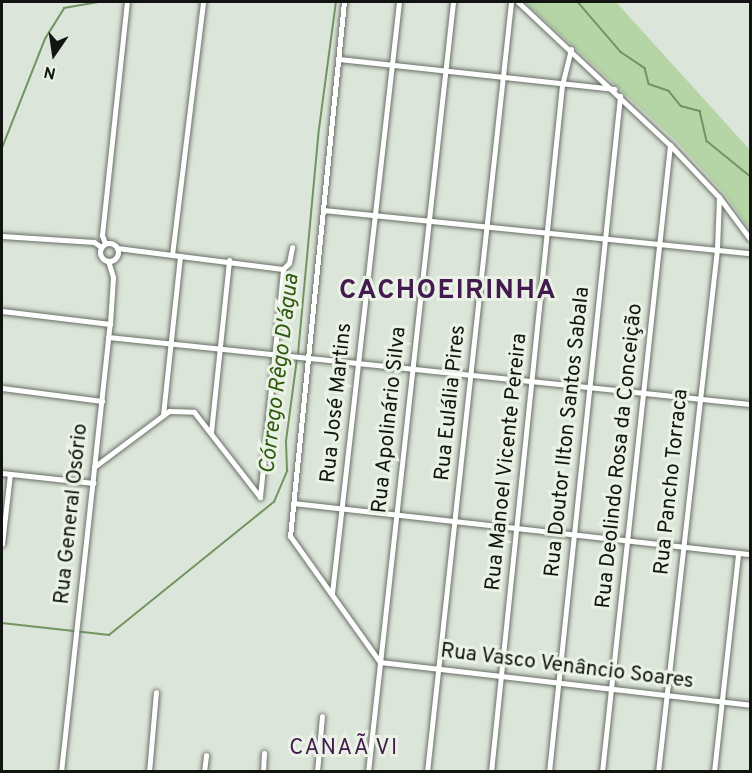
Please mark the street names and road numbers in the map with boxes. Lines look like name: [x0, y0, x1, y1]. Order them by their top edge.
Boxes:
street label: Rua Doutor Ilton Santos Sabala: [540, 285, 596, 579]
street label: Rua Deolindo Rosa da Conceição: [591, 302, 649, 610]
street label: Rua José Martins: [316, 322, 358, 484]
street label: Rua Eulália Pires: [430, 324, 472, 482]
street label: Rua Apolinário Silva: [368, 325, 412, 515]
street label: Rua Manoel Vicente Pereira: [481, 332, 533, 592]
street label: Rua Pancho Torraca: [650, 387, 694, 577]
street label: Rua General Osório: [50, 422, 94, 606]
street label: Rua Vasco Venâncio Soares: [438, 639, 696, 695]

